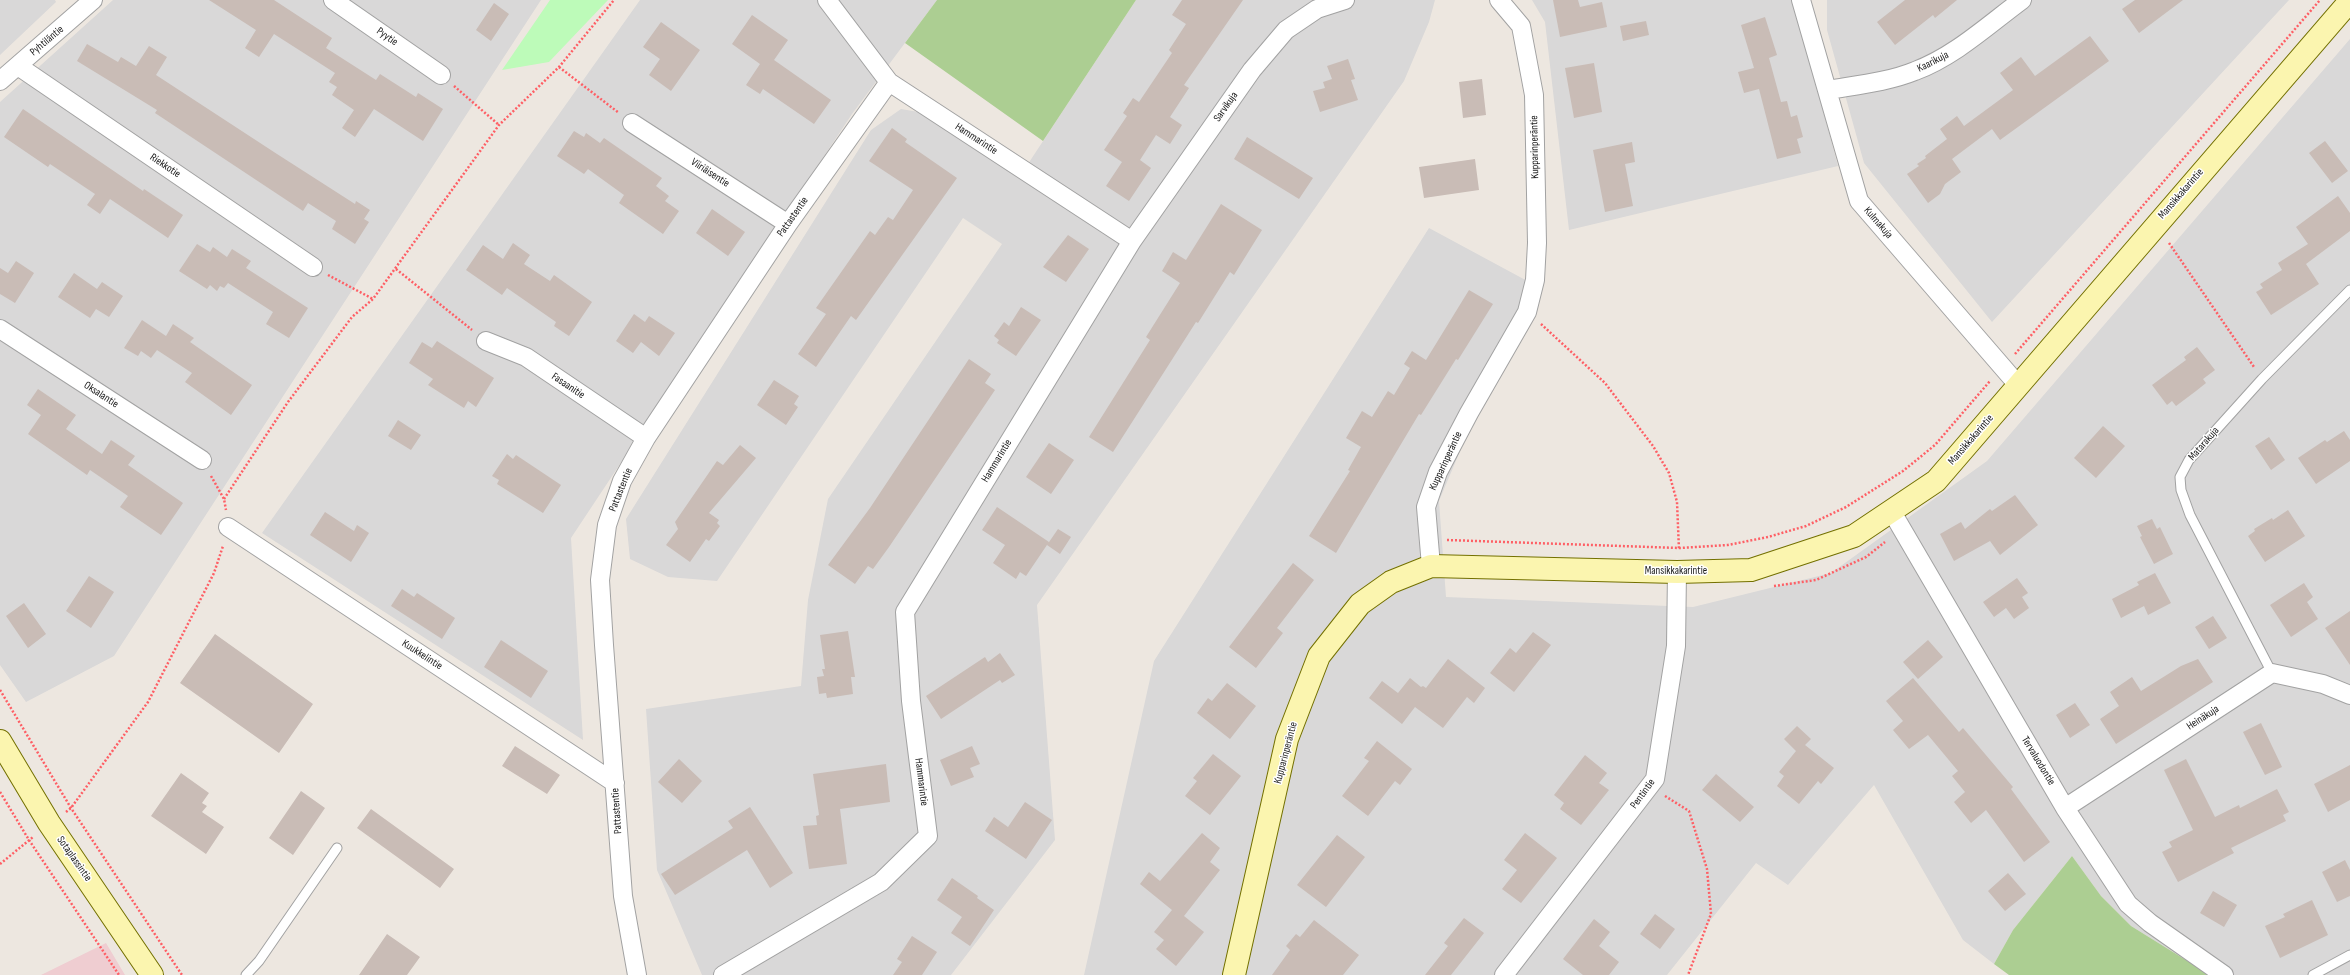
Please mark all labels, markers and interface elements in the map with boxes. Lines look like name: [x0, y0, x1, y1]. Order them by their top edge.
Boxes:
street label: Pyhtiläntie: [27, 23, 67, 59]
street label: Pyytie: [374, 25, 400, 49]
street label: Kaarikuja: [1915, 48, 1951, 76]
street label: Sarvikuja: [1211, 89, 1241, 125]
street label: Kupparinperäntie: [1528, 115, 1542, 179]
street label: Hammarintie: [952, 120, 1000, 158]
street label: Riekkotie: [147, 151, 183, 181]
street label: Viiriäisentie: [688, 156, 732, 190]
street label: Mansikkakarintie: [2156, 166, 2206, 222]
street label: Pattastentie: [774, 194, 812, 240]
street label: Kulmakuja: [1861, 204, 1895, 242]
street label: Fasaanitie: [549, 370, 587, 402]
street label: Oksalantie: [81, 379, 121, 411]
street label: Mansikkakarintie: [1946, 412, 1996, 468]
street label: Matarakuja: [2186, 424, 2222, 464]
street label: Kupparinperäntie: [1427, 429, 1465, 493]
street label: Hammarintie: [979, 437, 1015, 485]
street label: Pattastentie: [606, 466, 636, 514]
street label: Mansikkakarintie: [1645, 564, 1707, 578]
street label: Kuukkelintie: [399, 637, 445, 673]
street label: Heinäkuja: [2184, 703, 2222, 733]
street label: Kupparinperäntie: [1271, 721, 1301, 785]
street label: Tervaluodontie: [2018, 734, 2058, 788]
street label: Hammarintie: [912, 757, 930, 807]
street label: Pentintie: [1628, 776, 1658, 812]
street label: Pattastentie: [609, 788, 625, 834]
street label: Sotaplassintie: [54, 834, 94, 884]

